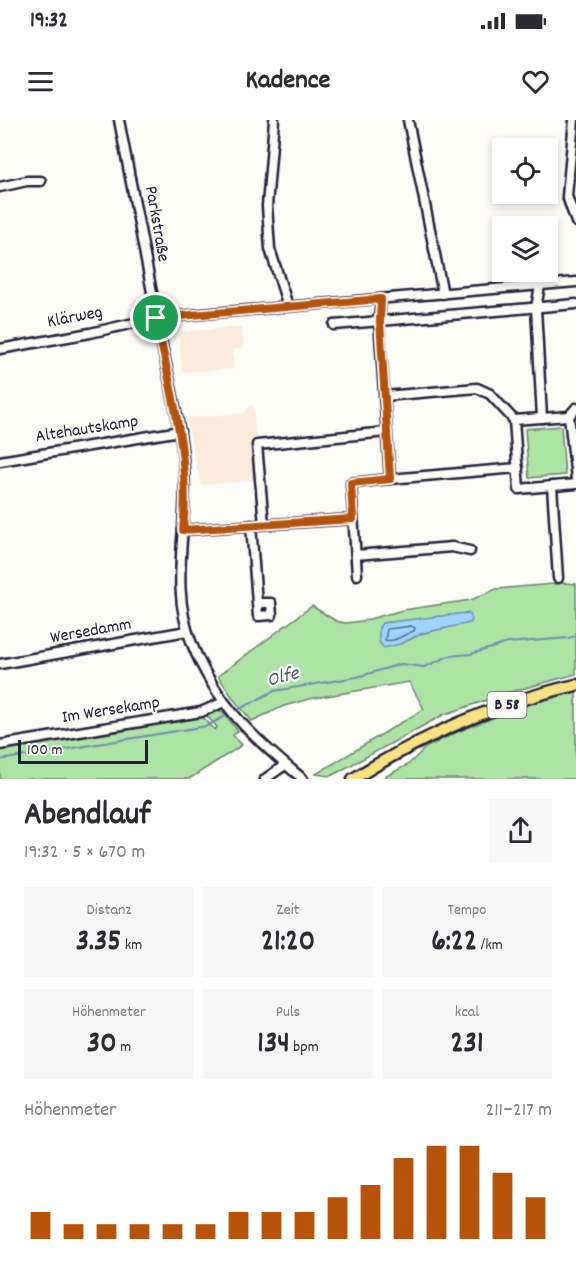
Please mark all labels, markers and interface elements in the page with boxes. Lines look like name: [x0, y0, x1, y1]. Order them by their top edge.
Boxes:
text: 19:32: [30, 6, 68, 37]
text: Kadence: [246, 62, 330, 101]
icon: menu: [24, 65, 57, 98]
icon: heart: [519, 65, 552, 98]
map controls: [492, 138, 558, 282]
button: locate: [492, 138, 558, 204]
street label: Parkstraße: [137, 184, 175, 264]
button: layers: [492, 216, 558, 282]
pin: [130, 292, 181, 343]
street label: Klärweg: [45, 300, 105, 336]
icon: arrive: [139, 301, 172, 334]
street label: Altehautskamp: [34, 410, 140, 450]
street label: Wersedamm: [48, 613, 134, 651]
water label: Olfe: [264, 660, 303, 696]
street label: Im Wersekamp: [60, 691, 162, 731]
road number: B 58: [488, 692, 526, 718]
scale bar: [18, 737, 148, 764]
text: 100 m: [27, 739, 63, 762]
text: Abendlauf: [24, 793, 151, 840]
button: share: [489, 799, 552, 862]
text: 19:32 · 5 × 670 m: [24, 839, 145, 867]
text: Distanz: [87, 899, 131, 922]
text: Zeit: [277, 899, 299, 922]
text: Tempo: [448, 899, 486, 922]
text: 3.35: [76, 922, 121, 965]
text: 21:20: [261, 922, 315, 965]
text: 6:22: [431, 922, 477, 965]
text: km: [121, 934, 142, 957]
text: /km: [477, 934, 503, 957]
text: Höhenmeter: [72, 1001, 146, 1024]
text: Puls: [276, 1001, 300, 1024]
text: kcal: [455, 1001, 479, 1024]
text: 30: [87, 1024, 117, 1067]
text: 134: [257, 1024, 290, 1067]
text: 231: [451, 1024, 484, 1067]
text: m: [117, 1036, 131, 1059]
text: bpm: [290, 1036, 319, 1059]
text: Höhenmeter: [24, 1097, 116, 1125]
text: 211–217 m: [485, 1097, 552, 1125]

